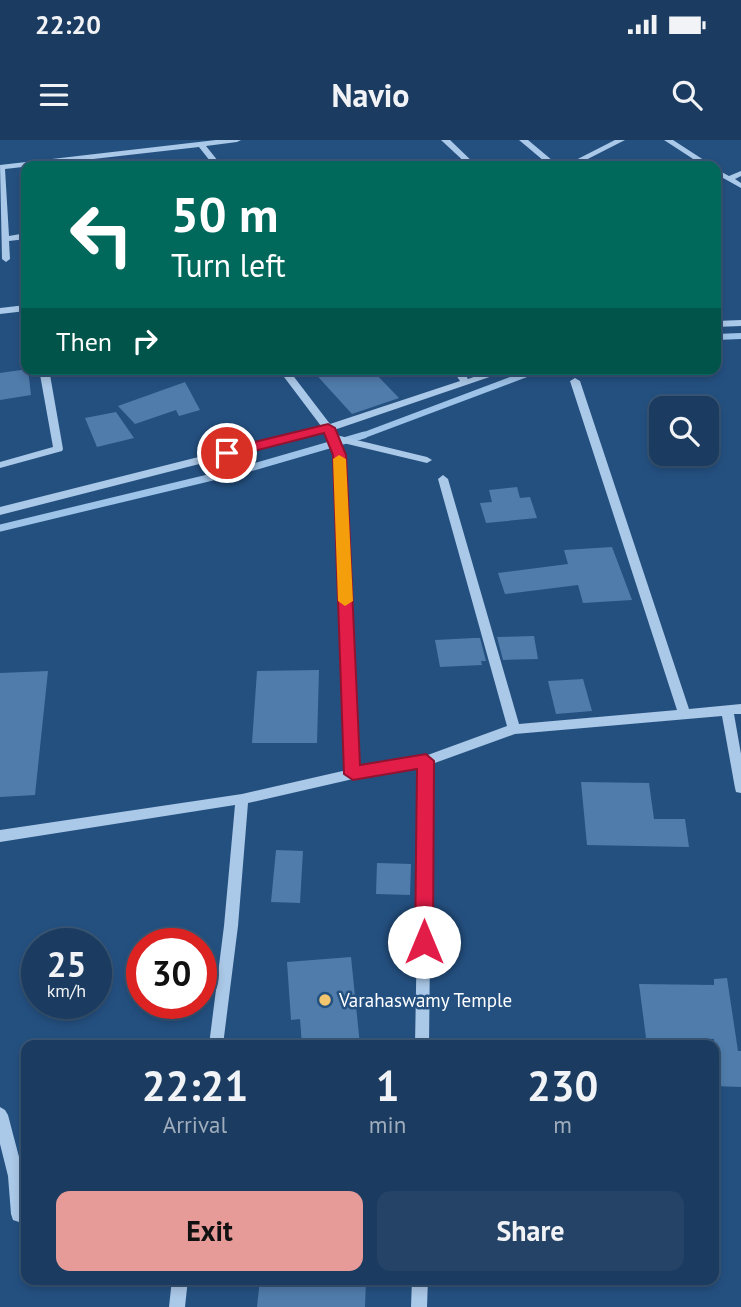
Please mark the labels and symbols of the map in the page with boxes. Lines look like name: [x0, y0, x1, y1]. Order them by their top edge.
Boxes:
pin: [197, 423, 257, 483]
position arrow: [387, 905, 461, 979]
speed limit sign: 30: [126, 928, 217, 1019]
place label: Varahaswamy Temple: [338, 988, 512, 1012]
marker: Varahaswamy Temple: [317, 992, 333, 1008]

